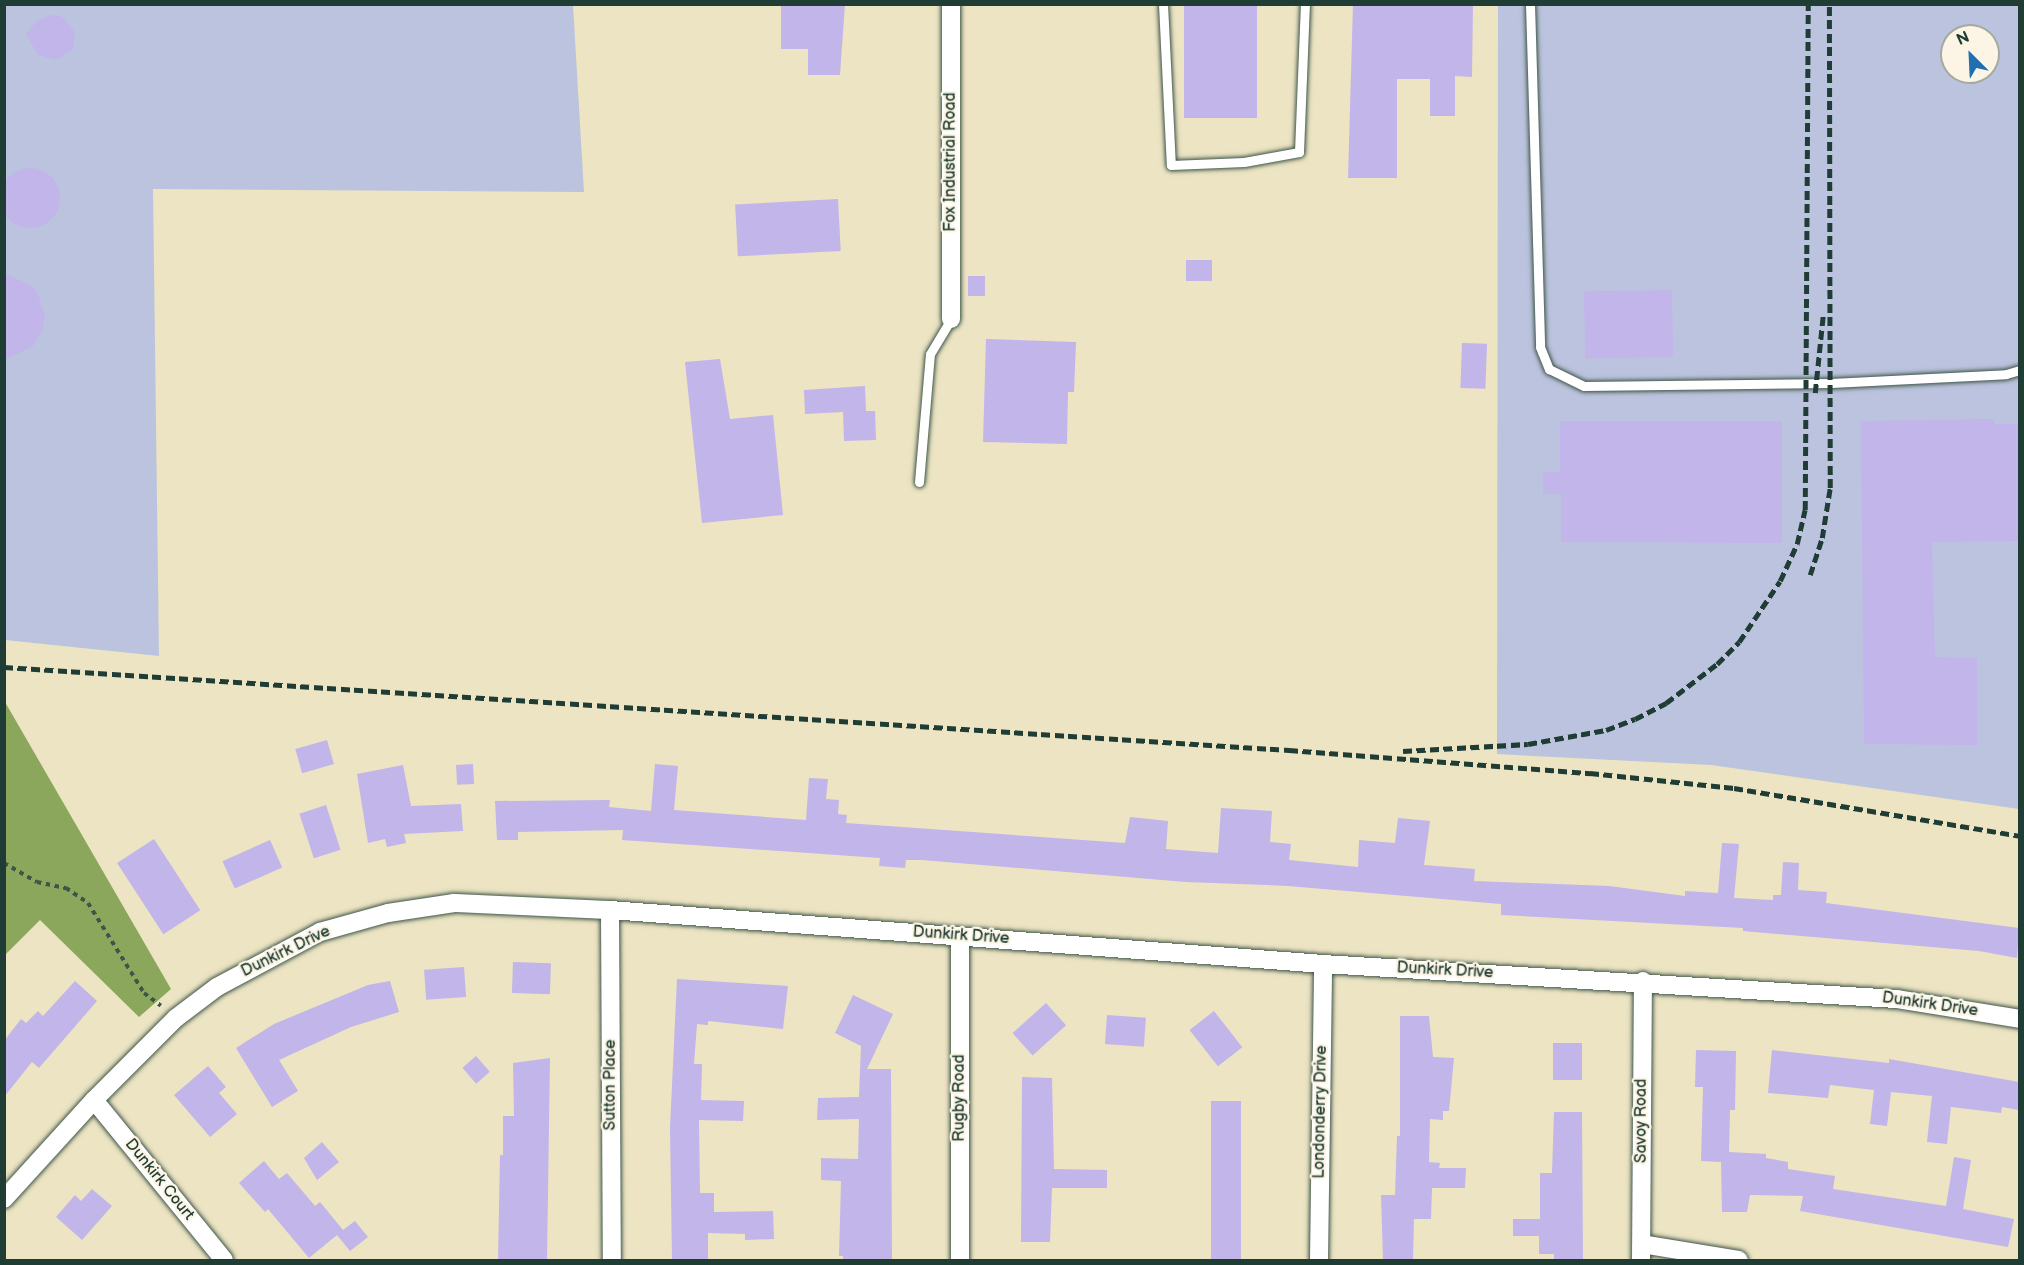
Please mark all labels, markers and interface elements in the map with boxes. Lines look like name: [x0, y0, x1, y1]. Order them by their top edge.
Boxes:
north arrow: [1940, 24, 2000, 84]
text: N: [1954, 28, 1973, 50]
street label: Fox Industrial Road: [941, 92, 961, 232]
street label: Dunkirk Drive: [238, 922, 334, 982]
street label: Dunkirk Drive: [912, 923, 1010, 949]
street label: Dunkirk Drive: [1396, 959, 1494, 983]
street label: Dunkirk Drive: [1881, 989, 1979, 1021]
street label: Sutton Place: [601, 1040, 621, 1130]
street label: Londonderry Drive: [1310, 1045, 1332, 1179]
street label: Rugby Road: [950, 1054, 970, 1142]
street label: Savoy Road: [1632, 1078, 1652, 1164]
street label: Dunkirk Court: [120, 1135, 198, 1225]

